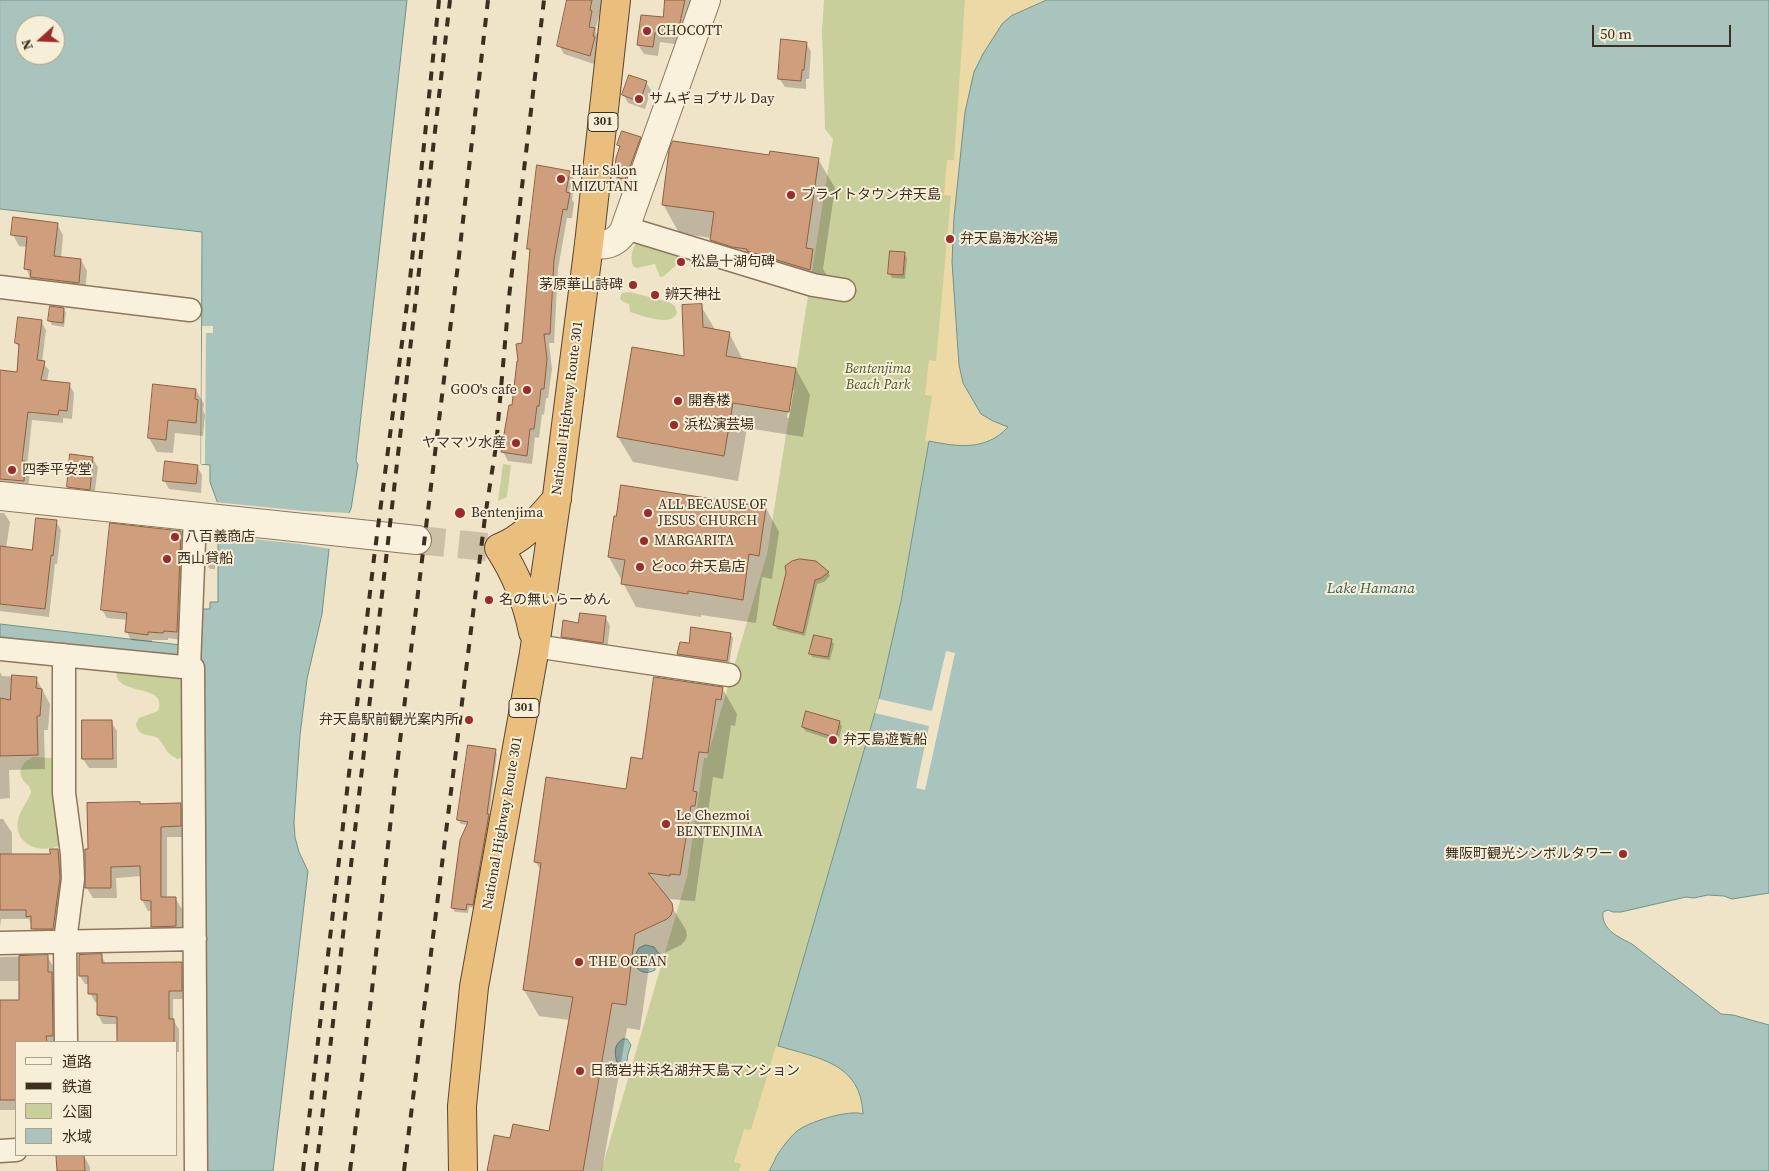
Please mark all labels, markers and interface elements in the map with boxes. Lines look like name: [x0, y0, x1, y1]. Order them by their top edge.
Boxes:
north arrow: [15, 15, 65, 65]
scale bar: [1594, 15, 1733, 47]
place label: CHOCOTT: [657, 23, 722, 39]
text: 50 m: [1600, 23, 1632, 44]
marker: CHOCOTT: [641, 25, 653, 37]
text: N: [16, 37, 38, 53]
place label: サムギョプサル Day: [649, 91, 774, 107]
marker: サムギョプサル Day: [633, 93, 645, 105]
road number: 301: [588, 112, 618, 132]
place label: Hair Salon MIZUTANI: [571, 163, 638, 196]
marker: Hair Salon MIZUTANI: [555, 173, 567, 185]
place label: ブライトタウン弁天島: [801, 187, 941, 203]
marker: ブライトタウン弁天島: [785, 189, 797, 201]
place label: 弁天島海水浴場: [960, 231, 1058, 247]
marker: 弁天島海水浴場: [944, 233, 956, 245]
place label: 松島十湖句碑: [691, 254, 775, 270]
marker: 松島十湖句碑: [675, 256, 687, 268]
place label: 茅原華山詩碑: [539, 277, 623, 293]
marker: 茅原華山詩碑: [627, 279, 639, 291]
place label: 辨天神社: [665, 287, 721, 303]
marker: 辨天神社: [649, 289, 661, 301]
street label: National Highway Route 301: [549, 320, 587, 496]
park label: Bentenjima Beach Park: [845, 361, 911, 394]
place label: GOO's cafe: [450, 382, 517, 398]
marker: GOO's cafe: [521, 384, 533, 396]
place label: 開春楼: [688, 393, 730, 409]
marker: 開春楼: [672, 395, 684, 407]
place label: 浜松演芸場: [684, 417, 754, 433]
marker: 浜松演芸場: [668, 419, 680, 431]
place label: ヤママツ水産: [422, 435, 506, 451]
marker: ヤママツ水産: [510, 437, 522, 449]
place label: 四季平安堂: [22, 462, 92, 478]
marker: 四季平安堂: [6, 464, 18, 476]
place label: ALL BECAUSE OF JESUS CHURCH: [658, 497, 767, 530]
place label: Bentenjima: [471, 505, 543, 521]
marker: Bentenjima: [453, 506, 467, 520]
marker: ALL BECAUSE OF JESUS CHURCH: [642, 507, 654, 519]
place label: 八百義商店: [185, 529, 255, 545]
marker: 八百義商店: [169, 531, 181, 543]
place label: MARGARITA: [654, 533, 734, 549]
marker: MARGARITA: [638, 535, 650, 547]
place label: 西山貸船: [177, 551, 233, 567]
marker: 西山貸船: [161, 553, 173, 565]
place label: どoco 弁天島店: [650, 559, 745, 575]
marker: どoco 弁天島店: [634, 561, 646, 573]
water label: Lake Hamana: [1327, 580, 1415, 598]
place label: 名の無いらーめん: [499, 592, 611, 608]
marker: 名の無いらーめん: [483, 594, 495, 606]
road number: 301: [509, 698, 539, 718]
place label: 弁天島駅前観光案内所: [319, 712, 459, 728]
marker: 弁天島駅前観光案内所: [463, 714, 475, 726]
place label: 弁天島遊覧船: [843, 732, 927, 748]
marker: 弁天島遊覧船: [827, 734, 839, 746]
street label: National Highway Route 301: [479, 735, 527, 911]
place label: Le Chezmoi BENTENJIMA: [676, 808, 763, 840]
marker: Le Chezmoi BENTENJIMA: [660, 818, 672, 830]
place label: 舞阪町観光シンボルタワー: [1445, 846, 1613, 862]
marker: 舞阪町観光シンボルタワー: [1617, 848, 1629, 860]
place label: THE OCEAN: [589, 954, 667, 970]
marker: THE OCEAN: [573, 956, 585, 968]
legend: [15, 1041, 178, 1156]
text: 道路: [62, 1051, 92, 1072]
place label: 日商岩井浜名湖弁天島マンション: [590, 1063, 800, 1079]
marker: 日商岩井浜名湖弁天島マンション: [574, 1065, 586, 1077]
text: 鉄道: [62, 1076, 92, 1097]
text: 公園: [62, 1101, 92, 1122]
text: 水域: [62, 1126, 92, 1147]

